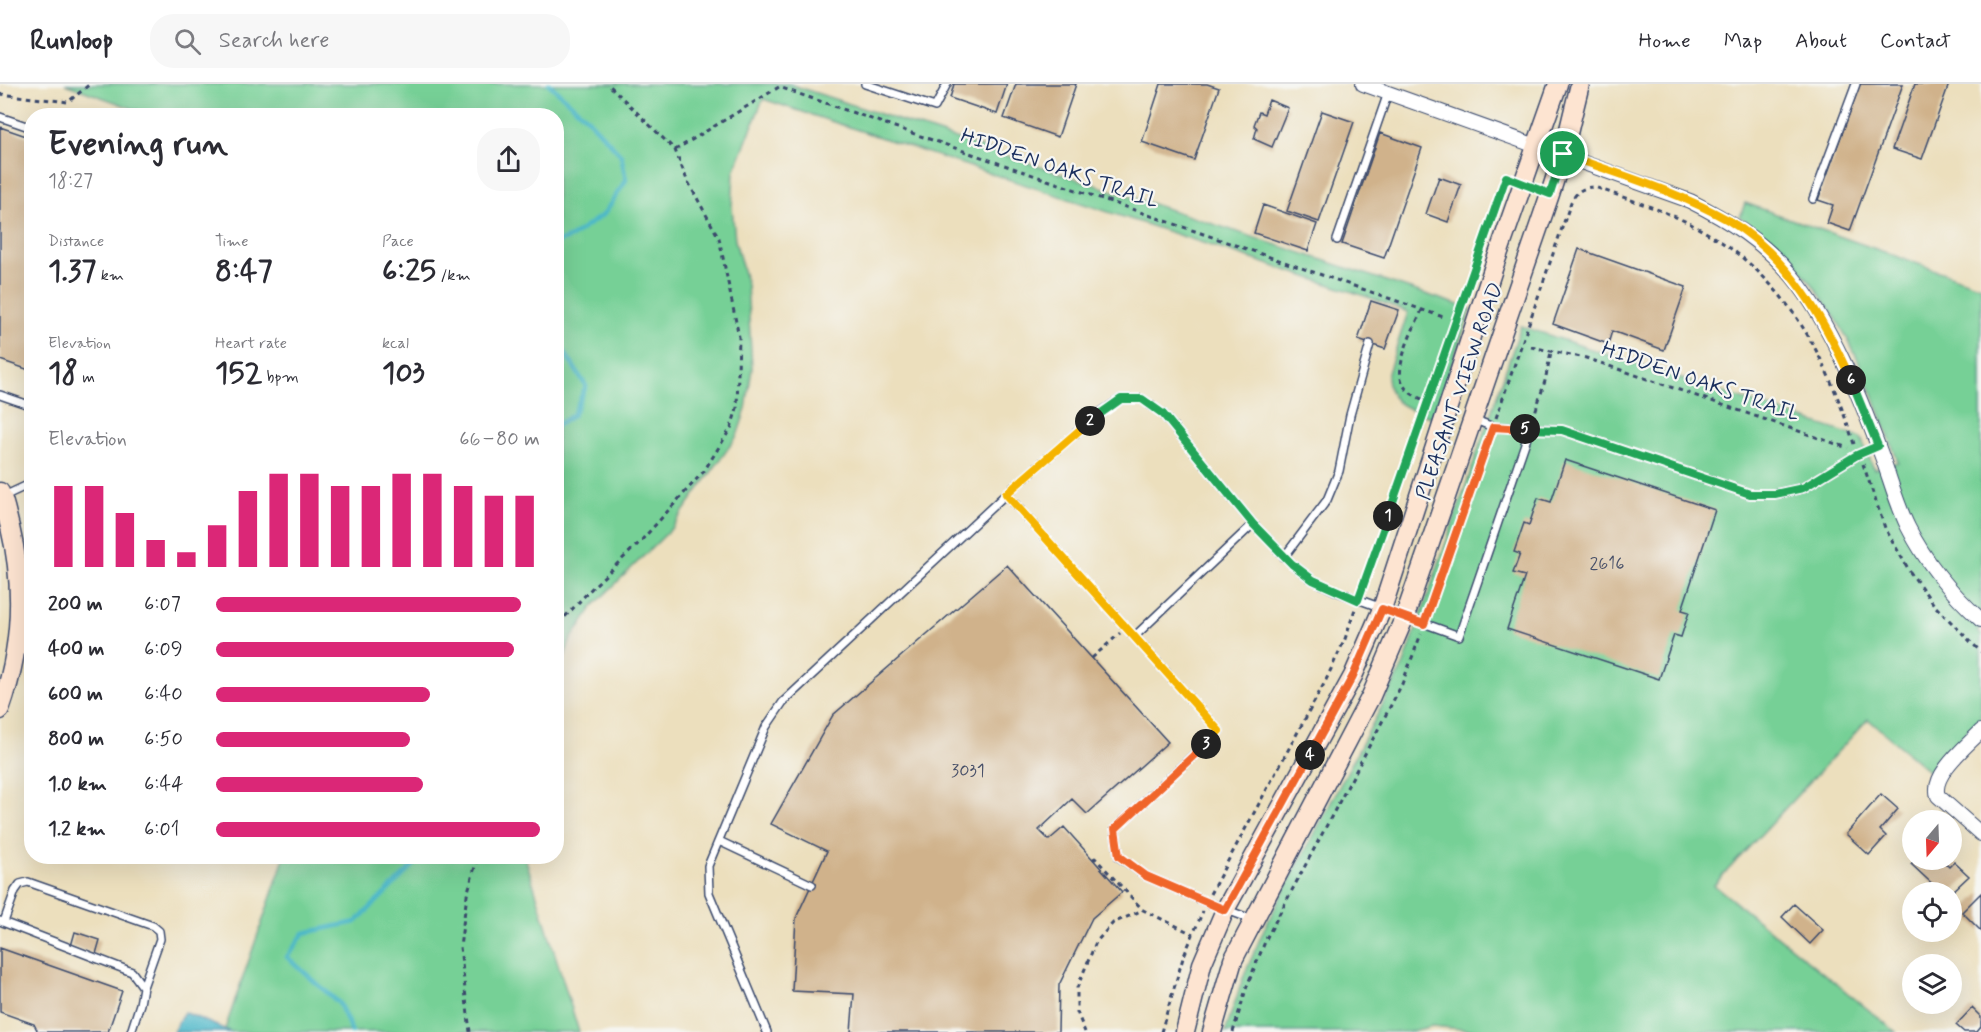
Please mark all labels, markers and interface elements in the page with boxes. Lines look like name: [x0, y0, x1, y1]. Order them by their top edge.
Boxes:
search box: [150, 14, 570, 68]
text: Runloop: [30, 23, 114, 60]
icon: search: [171, 25, 204, 58]
text: Search here: [219, 27, 329, 55]
text: Home: [1639, 27, 1691, 55]
text: Map: [1724, 27, 1762, 55]
text: About: [1795, 27, 1847, 55]
text: Contact: [1880, 27, 1951, 55]
street label: HIDDEN OAKS TRAIL: [957, 122, 1163, 216]
text: Evening run: [48, 123, 228, 167]
button: share: [477, 128, 540, 191]
pin: [1537, 128, 1588, 179]
icon: arrive: [1546, 137, 1579, 170]
text: 18:27: [48, 168, 93, 195]
text: Distance: [48, 231, 104, 252]
text: Time: [215, 231, 249, 252]
text: Pace: [382, 231, 414, 252]
text: 1.37: [48, 252, 96, 291]
text: 8:47: [215, 252, 272, 291]
text: 6:25: [382, 252, 436, 291]
text: km: [96, 265, 124, 286]
text: /km: [436, 265, 471, 286]
street label: PLEASANT VIEW ROAD: [1410, 279, 1510, 504]
text: Elevation: [48, 333, 111, 354]
text: Heart rate: [215, 333, 287, 354]
text: kcal: [382, 333, 409, 354]
street label: HIDDEN OAKS TRAIL: [1598, 335, 1804, 429]
text: 18: [48, 354, 78, 393]
text: 152: [215, 354, 262, 393]
text: 103: [382, 354, 425, 393]
pin: 6: [1836, 365, 1866, 395]
text: m: [78, 367, 95, 388]
text: bpm: [262, 367, 299, 388]
text: 6: [1847, 369, 1855, 390]
pin: 2: [1075, 406, 1105, 436]
text: 2: [1086, 410, 1094, 431]
pin: 5: [1510, 414, 1540, 444]
text: 5: [1520, 418, 1530, 439]
text: Elevation: [48, 426, 127, 453]
text: 66–80 m: [459, 426, 540, 453]
pin: 1: [1373, 501, 1403, 531]
text: 1: [1384, 505, 1392, 526]
house number: 2616: [1590, 552, 1625, 576]
text: 200 m: [48, 591, 103, 618]
text: 6:07: [144, 591, 181, 618]
text: 400 m: [48, 636, 104, 663]
text: 6:09: [144, 636, 183, 663]
text: 600 m: [48, 681, 103, 708]
text: 6:40: [144, 681, 183, 708]
text: 800 m: [48, 726, 104, 753]
text: 6:50: [144, 726, 183, 753]
pin: 3: [1191, 729, 1221, 759]
text: 3: [1202, 733, 1210, 754]
pin: 4: [1295, 740, 1325, 770]
text: 4: [1305, 744, 1315, 765]
house number: 3031: [951, 759, 985, 783]
text: 1.0 km: [48, 771, 107, 798]
text: 6:44: [144, 771, 183, 798]
north arrow: [1902, 810, 1962, 870]
map controls: [1902, 810, 1962, 1014]
text: 1.2 km: [48, 816, 105, 843]
text: 6:01: [144, 816, 179, 843]
button: locate: [1902, 882, 1962, 942]
button: layers: [1902, 954, 1962, 1014]

